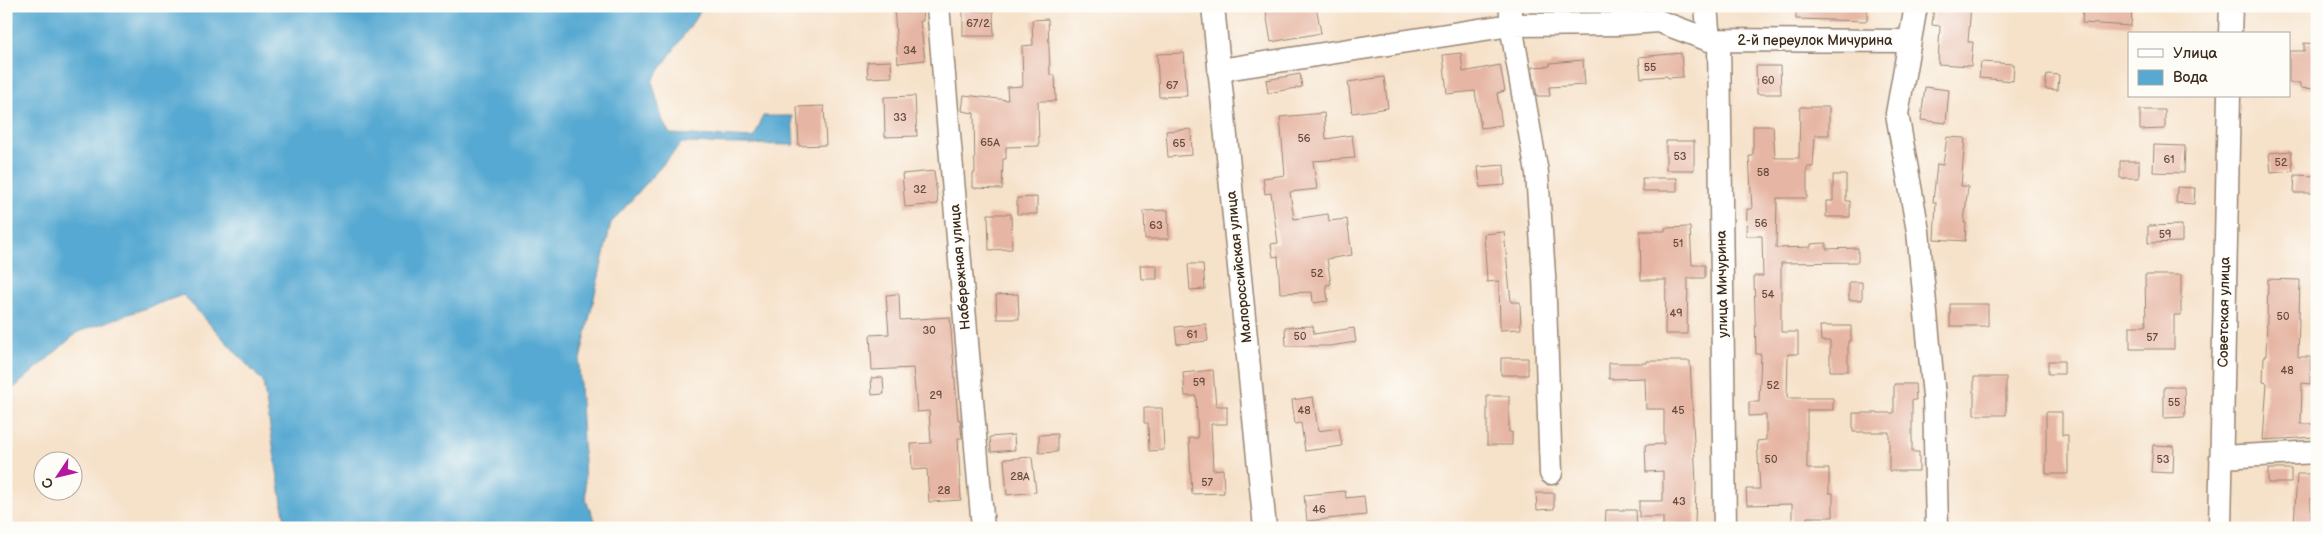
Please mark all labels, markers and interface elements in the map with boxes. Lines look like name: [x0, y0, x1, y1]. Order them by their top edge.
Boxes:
house number: 67/2: [966, 17, 990, 30]
street label: 2-й переулок Мичурина: [1738, 32, 1893, 49]
legend: [2128, 32, 2290, 98]
house number: 34: [903, 44, 917, 57]
text: Улица: [2173, 44, 2218, 63]
house number: 55: [1644, 61, 1656, 74]
text: Вода: [2173, 68, 2208, 87]
house number: 60: [1761, 74, 1775, 87]
house number: 67: [1166, 79, 1179, 92]
house number: 33: [893, 111, 907, 124]
house number: 56: [1297, 132, 1311, 145]
house number: 65А: [980, 136, 1000, 149]
house number: 65: [1172, 137, 1186, 150]
house number: 53: [1673, 150, 1687, 163]
house number: 61: [2164, 153, 2174, 166]
house number: 52: [2275, 156, 2288, 169]
house number: 58: [1757, 166, 1769, 179]
house number: 32: [913, 183, 927, 196]
street label: Малороссийская улица: [1222, 189, 1255, 344]
street label: Набережная улица: [946, 203, 974, 331]
house number: 56: [1754, 217, 1768, 230]
house number: 63: [1149, 219, 1163, 232]
house number: 59: [2159, 228, 2171, 241]
street label: улица Мичурина: [1713, 229, 1731, 338]
house number: 51: [1673, 237, 1683, 250]
street label: Советская улица: [2215, 256, 2233, 368]
house number: 52: [1311, 267, 1324, 280]
house number: 54: [1761, 288, 1775, 301]
house number: 49: [1669, 307, 1683, 320]
house number: 50: [2277, 310, 2290, 323]
house number: 30: [922, 324, 936, 337]
house number: 61: [1187, 328, 1197, 341]
house number: 50: [1294, 330, 1307, 343]
house number: 57: [2146, 331, 2158, 344]
house number: 48: [2280, 364, 2294, 377]
house number: 59: [1193, 376, 1205, 389]
house number: 52: [1767, 379, 1780, 392]
house number: 29: [930, 389, 942, 402]
house number: 55: [2168, 396, 2180, 409]
house number: 48: [1297, 404, 1311, 417]
house number: 45: [1671, 404, 1685, 417]
north arrow: [32, 452, 82, 502]
house number: 50: [1765, 453, 1778, 466]
house number: 53: [2156, 453, 2170, 466]
house number: 28А: [1010, 470, 1030, 483]
text: С: [38, 474, 58, 492]
house number: 57: [1201, 476, 1213, 489]
house number: 28: [938, 484, 950, 497]
house number: 43: [1672, 495, 1686, 508]
house number: 46: [1312, 503, 1326, 516]

